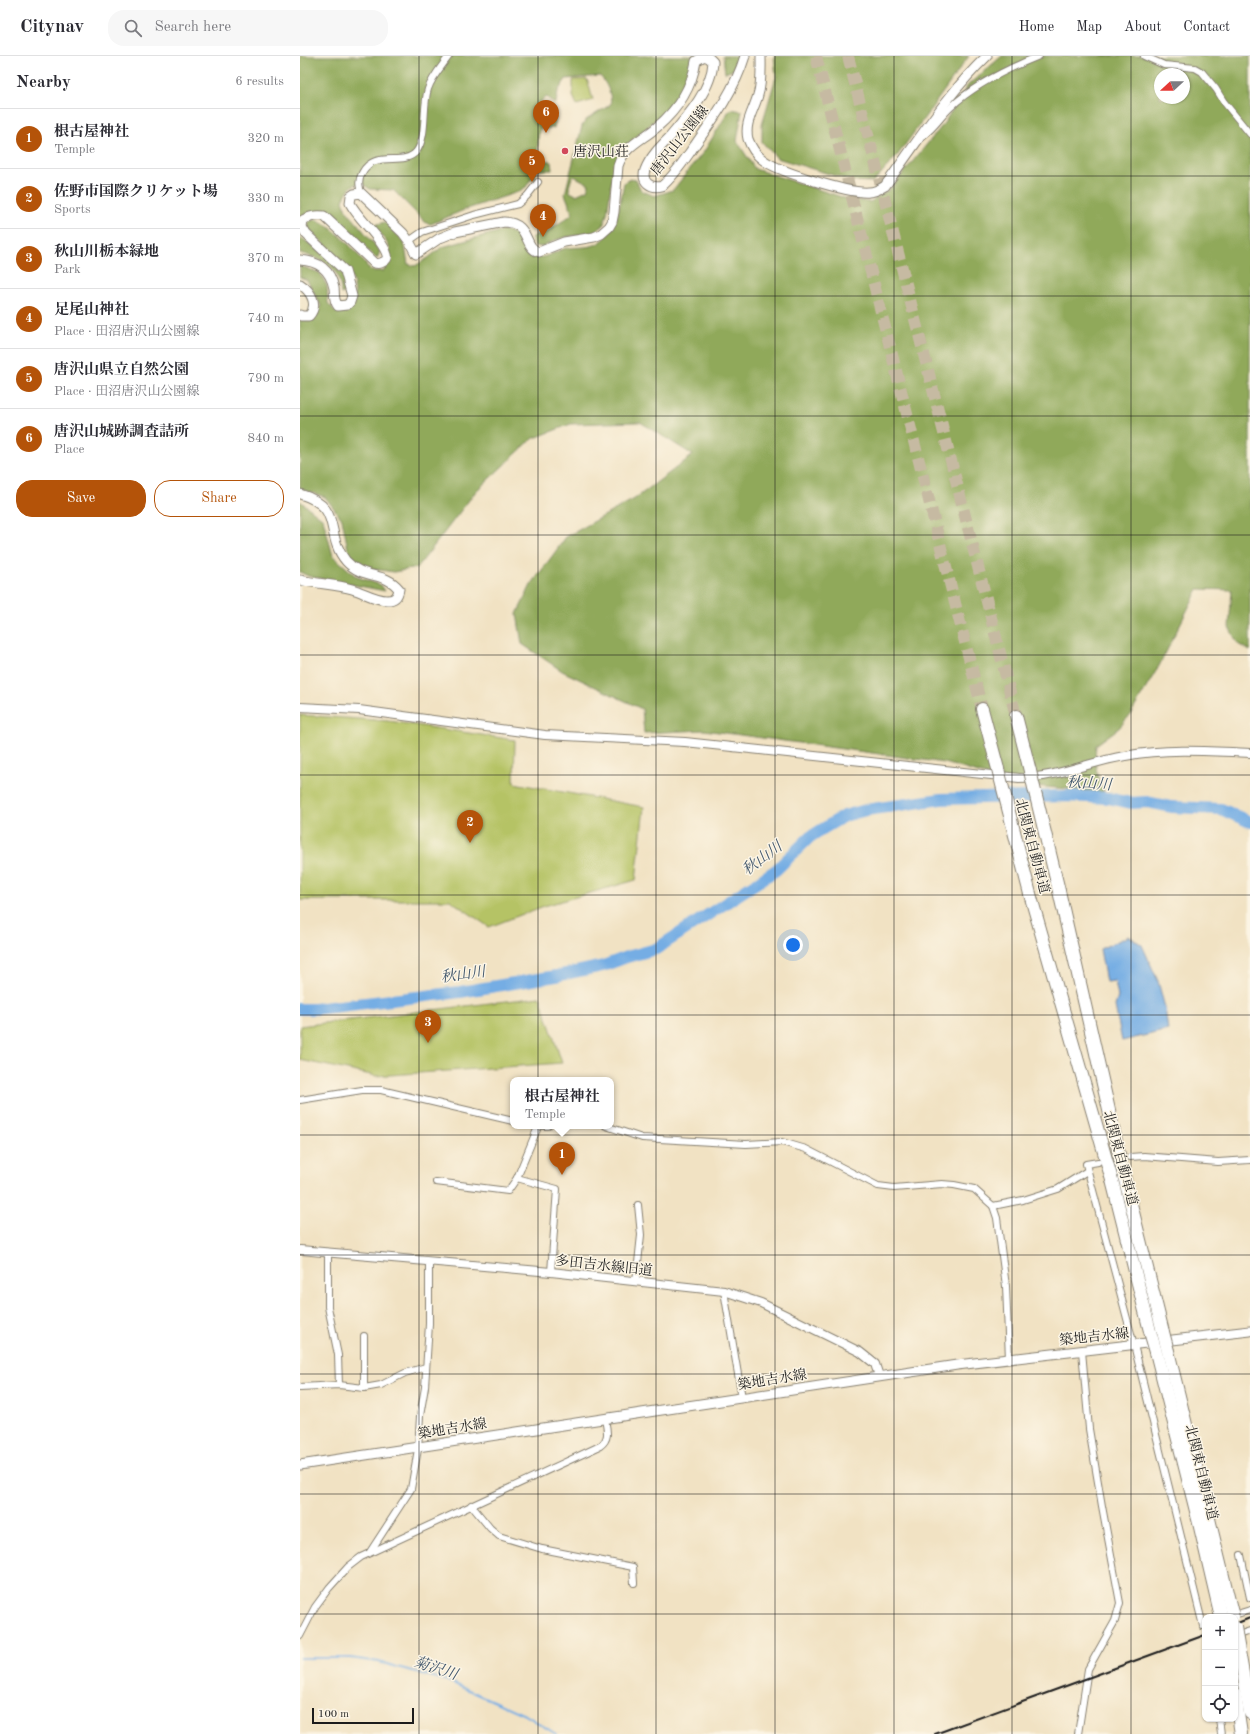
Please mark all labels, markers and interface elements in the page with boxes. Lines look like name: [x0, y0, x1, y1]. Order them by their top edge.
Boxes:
search box: [108, 10, 388, 46]
icon: search: [122, 17, 144, 39]
text: Citynav: [20, 18, 84, 37]
text: Search here: [154, 20, 231, 35]
text: Home: [1019, 20, 1054, 34]
text: Map: [1076, 20, 1102, 34]
text: About: [1124, 20, 1161, 34]
text: Contact: [1183, 20, 1230, 34]
north arrow: [1154, 68, 1190, 104]
text: Nearby: [16, 74, 71, 91]
text: 6 results: [235, 75, 284, 88]
pin: 6: [533, 100, 559, 133]
street label: 唐沢山公園線: [648, 103, 711, 178]
text: 根古屋神社: [54, 125, 129, 140]
text: 1: [25, 132, 33, 145]
text: 320 m: [247, 132, 284, 145]
text: Temple: [54, 143, 95, 156]
place label: 唐沢山荘: [573, 144, 629, 159]
marker: 唐沢山荘: [560, 146, 570, 156]
pin: 5: [519, 149, 545, 182]
text: 佐野市国際クリケット場: [54, 185, 218, 200]
text: 2: [25, 192, 33, 205]
text: 330 m: [247, 192, 284, 205]
text: Sports: [54, 203, 91, 216]
pin: 4: [530, 204, 556, 237]
text: 秋山川栃本緑地: [54, 245, 159, 260]
text: 3: [25, 252, 33, 265]
text: 370 m: [247, 252, 284, 265]
text: Park: [54, 263, 81, 276]
text: 足尾山神社: [54, 303, 129, 318]
text: 4: [25, 312, 33, 325]
text: 740 m: [247, 312, 284, 325]
text: Place · 田沼唐沢山公園線: [54, 325, 199, 338]
text: 唐沢山県立自然公園: [54, 363, 189, 378]
text: 5: [25, 372, 33, 385]
text: 790 m: [247, 372, 284, 385]
text: Place · 田沼唐沢山公園線: [54, 385, 199, 398]
text: 唐沢山城跡調査詰所: [54, 425, 189, 440]
text: 6: [25, 432, 33, 445]
text: 840 m: [247, 432, 284, 445]
text: Place: [54, 443, 84, 456]
button: Save: [16, 480, 146, 517]
button: Share: [154, 480, 284, 517]
water label: 秋山川: [1066, 773, 1114, 794]
street label: 北関東自動車道: [1013, 797, 1052, 895]
pin: 2: [457, 810, 483, 843]
water label: 秋山川: [739, 837, 787, 879]
your location: [783, 935, 803, 955]
water label: 秋山川: [440, 963, 489, 986]
pin: 3: [415, 1010, 441, 1043]
popup: [510, 1077, 614, 1129]
text: 根古屋神社: [524, 1090, 600, 1105]
text: Temple: [524, 1108, 565, 1121]
street label: 北関東自動車道: [1101, 1109, 1140, 1207]
pin: 1: [549, 1142, 575, 1175]
street label: 多田吉水線旧道: [554, 1253, 653, 1278]
street label: 築地吉水線: [1058, 1325, 1130, 1348]
street label: 築地吉水線: [736, 1367, 808, 1392]
street label: 築地吉水線: [416, 1416, 488, 1441]
street label: 北関東自動車道: [1182, 1423, 1221, 1521]
map controls: [1202, 1614, 1238, 1722]
button: +: [1202, 1614, 1238, 1650]
button: −: [1202, 1650, 1238, 1686]
water label: 菊沢川: [412, 1653, 462, 1684]
button: locate: [1202, 1686, 1238, 1722]
scale bar: [312, 1706, 414, 1725]
text: 100 m: [318, 1709, 349, 1720]

